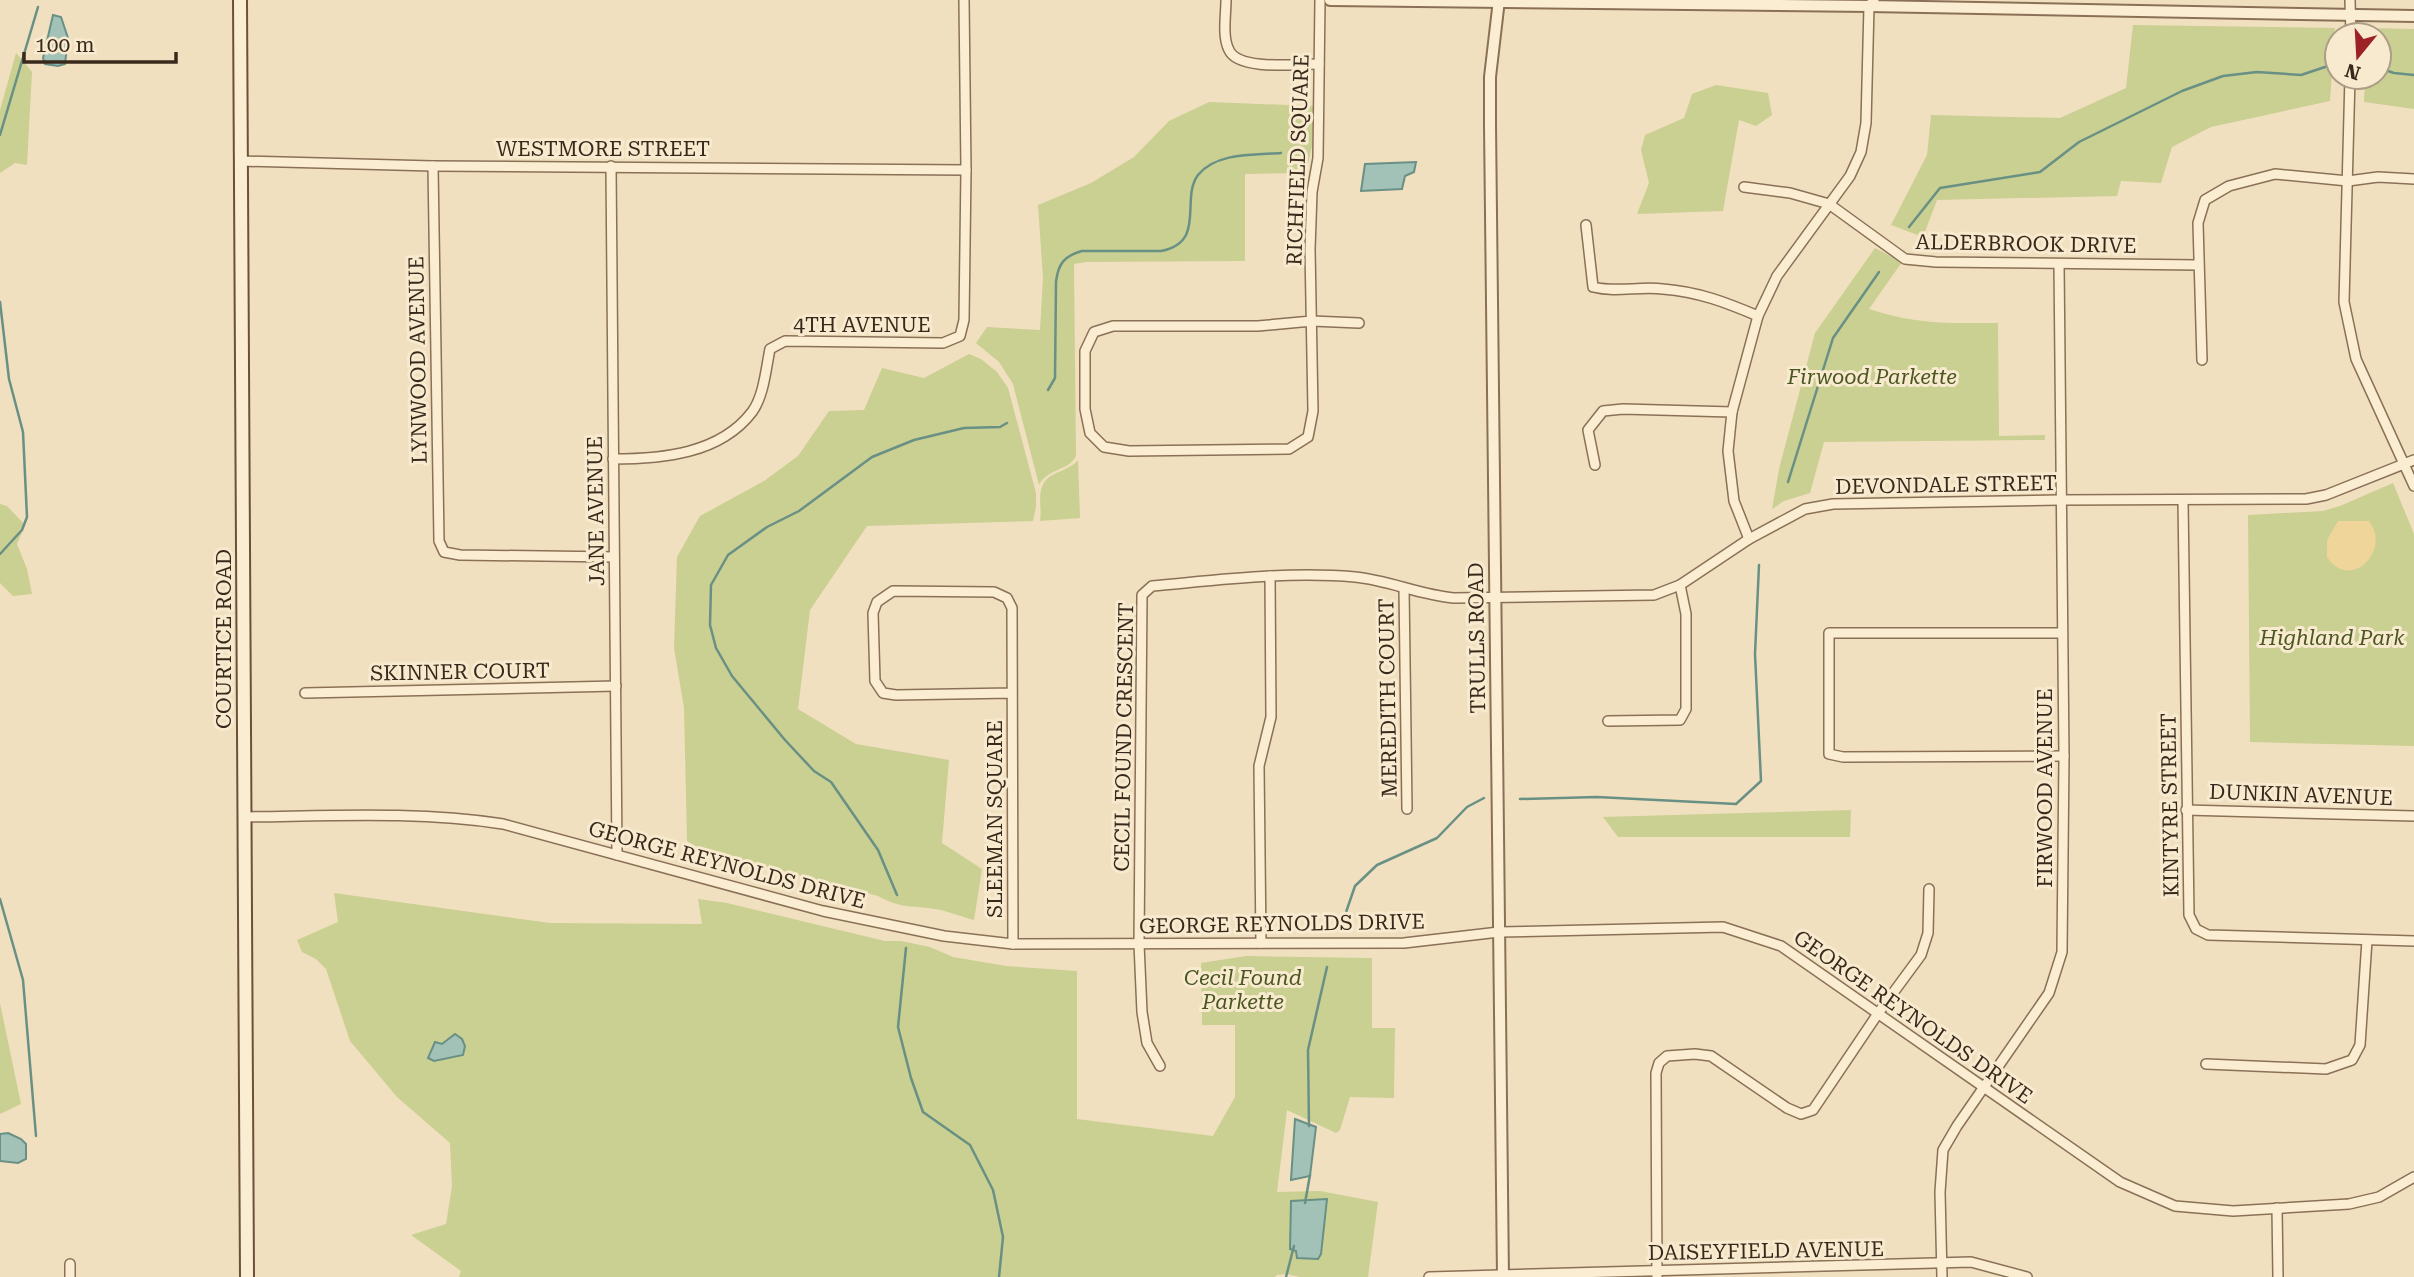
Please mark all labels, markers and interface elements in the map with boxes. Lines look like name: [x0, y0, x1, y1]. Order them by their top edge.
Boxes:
scale bar: [24, 21, 177, 65]
north arrow: [2323, 21, 2393, 91]
text: 100 m: [35, 33, 95, 57]
street label: RICHFIELD SQUARE: [1282, 54, 1314, 266]
text: N: [2342, 58, 2363, 85]
street label: WESTMORE STREET: [496, 137, 710, 161]
street label: ALDERBROOK DRIVE: [1915, 230, 2137, 258]
street label: LYNWOOD AVENUE: [404, 256, 432, 464]
street label: 4TH AVENUE: [793, 313, 931, 337]
park label: Firwood Parkette: [1786, 365, 1957, 389]
street label: JANE AVENUE: [583, 436, 609, 586]
street label: DEVONDALE STREET: [1835, 471, 2057, 499]
street label: COURTICE ROAD: [212, 549, 236, 729]
street label: TRULLS ROAD: [1464, 562, 1490, 714]
street label: MEREDITH COURT: [1374, 598, 1402, 798]
street label: CECIL FOUND CRESCENT: [1110, 602, 1138, 872]
park label: Highland Park: [2258, 626, 2405, 650]
street label: SKINNER COURT: [370, 658, 550, 686]
street label: FIRWOOD AVENUE: [2033, 688, 2057, 888]
street label: KINTYRE STREET: [2156, 713, 2184, 897]
street label: SLEEMAN SQUARE: [983, 720, 1007, 918]
street label: DUNKIN AVENUE: [2209, 780, 2393, 810]
street label: GEORGE REYNOLDS DRIVE: [586, 816, 868, 914]
street label: GEORGE REYNOLDS DRIVE: [1139, 910, 1425, 938]
street label: GEORGE REYNOLDS DRIVE: [1789, 925, 2037, 1109]
park label: Cecil Found Parkette: [1184, 966, 1302, 1014]
street label: DAISEYFIELD AVENUE: [1648, 1237, 1884, 1265]

